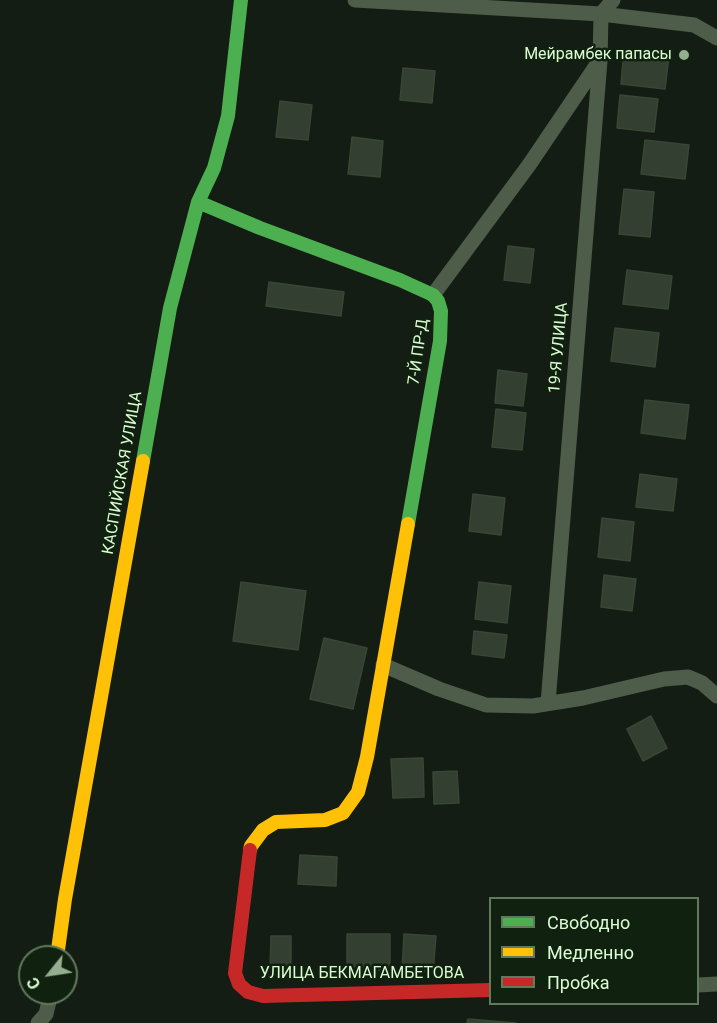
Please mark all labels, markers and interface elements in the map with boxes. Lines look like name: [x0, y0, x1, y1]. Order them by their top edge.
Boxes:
place label: Мейрамбек папасы: [524, 45, 672, 65]
marker: Мейрамбек папасы: [677, 48, 691, 62]
street label: 19-Я УЛИЦА: [545, 302, 573, 394]
street label: 7-Й ПР-Д: [405, 318, 433, 386]
street label: КАСПИЙСКАЯ УЛИЦА: [99, 390, 147, 556]
legend: [489, 897, 699, 1005]
text: Свободно: [547, 912, 630, 933]
text: Медленно: [547, 942, 634, 963]
north arrow: [18, 945, 78, 1005]
street label: УЛИЦА БЕКМАГАМБЕТОВА: [260, 964, 464, 984]
text: Пробка: [547, 972, 610, 993]
text: С: [23, 974, 45, 993]

